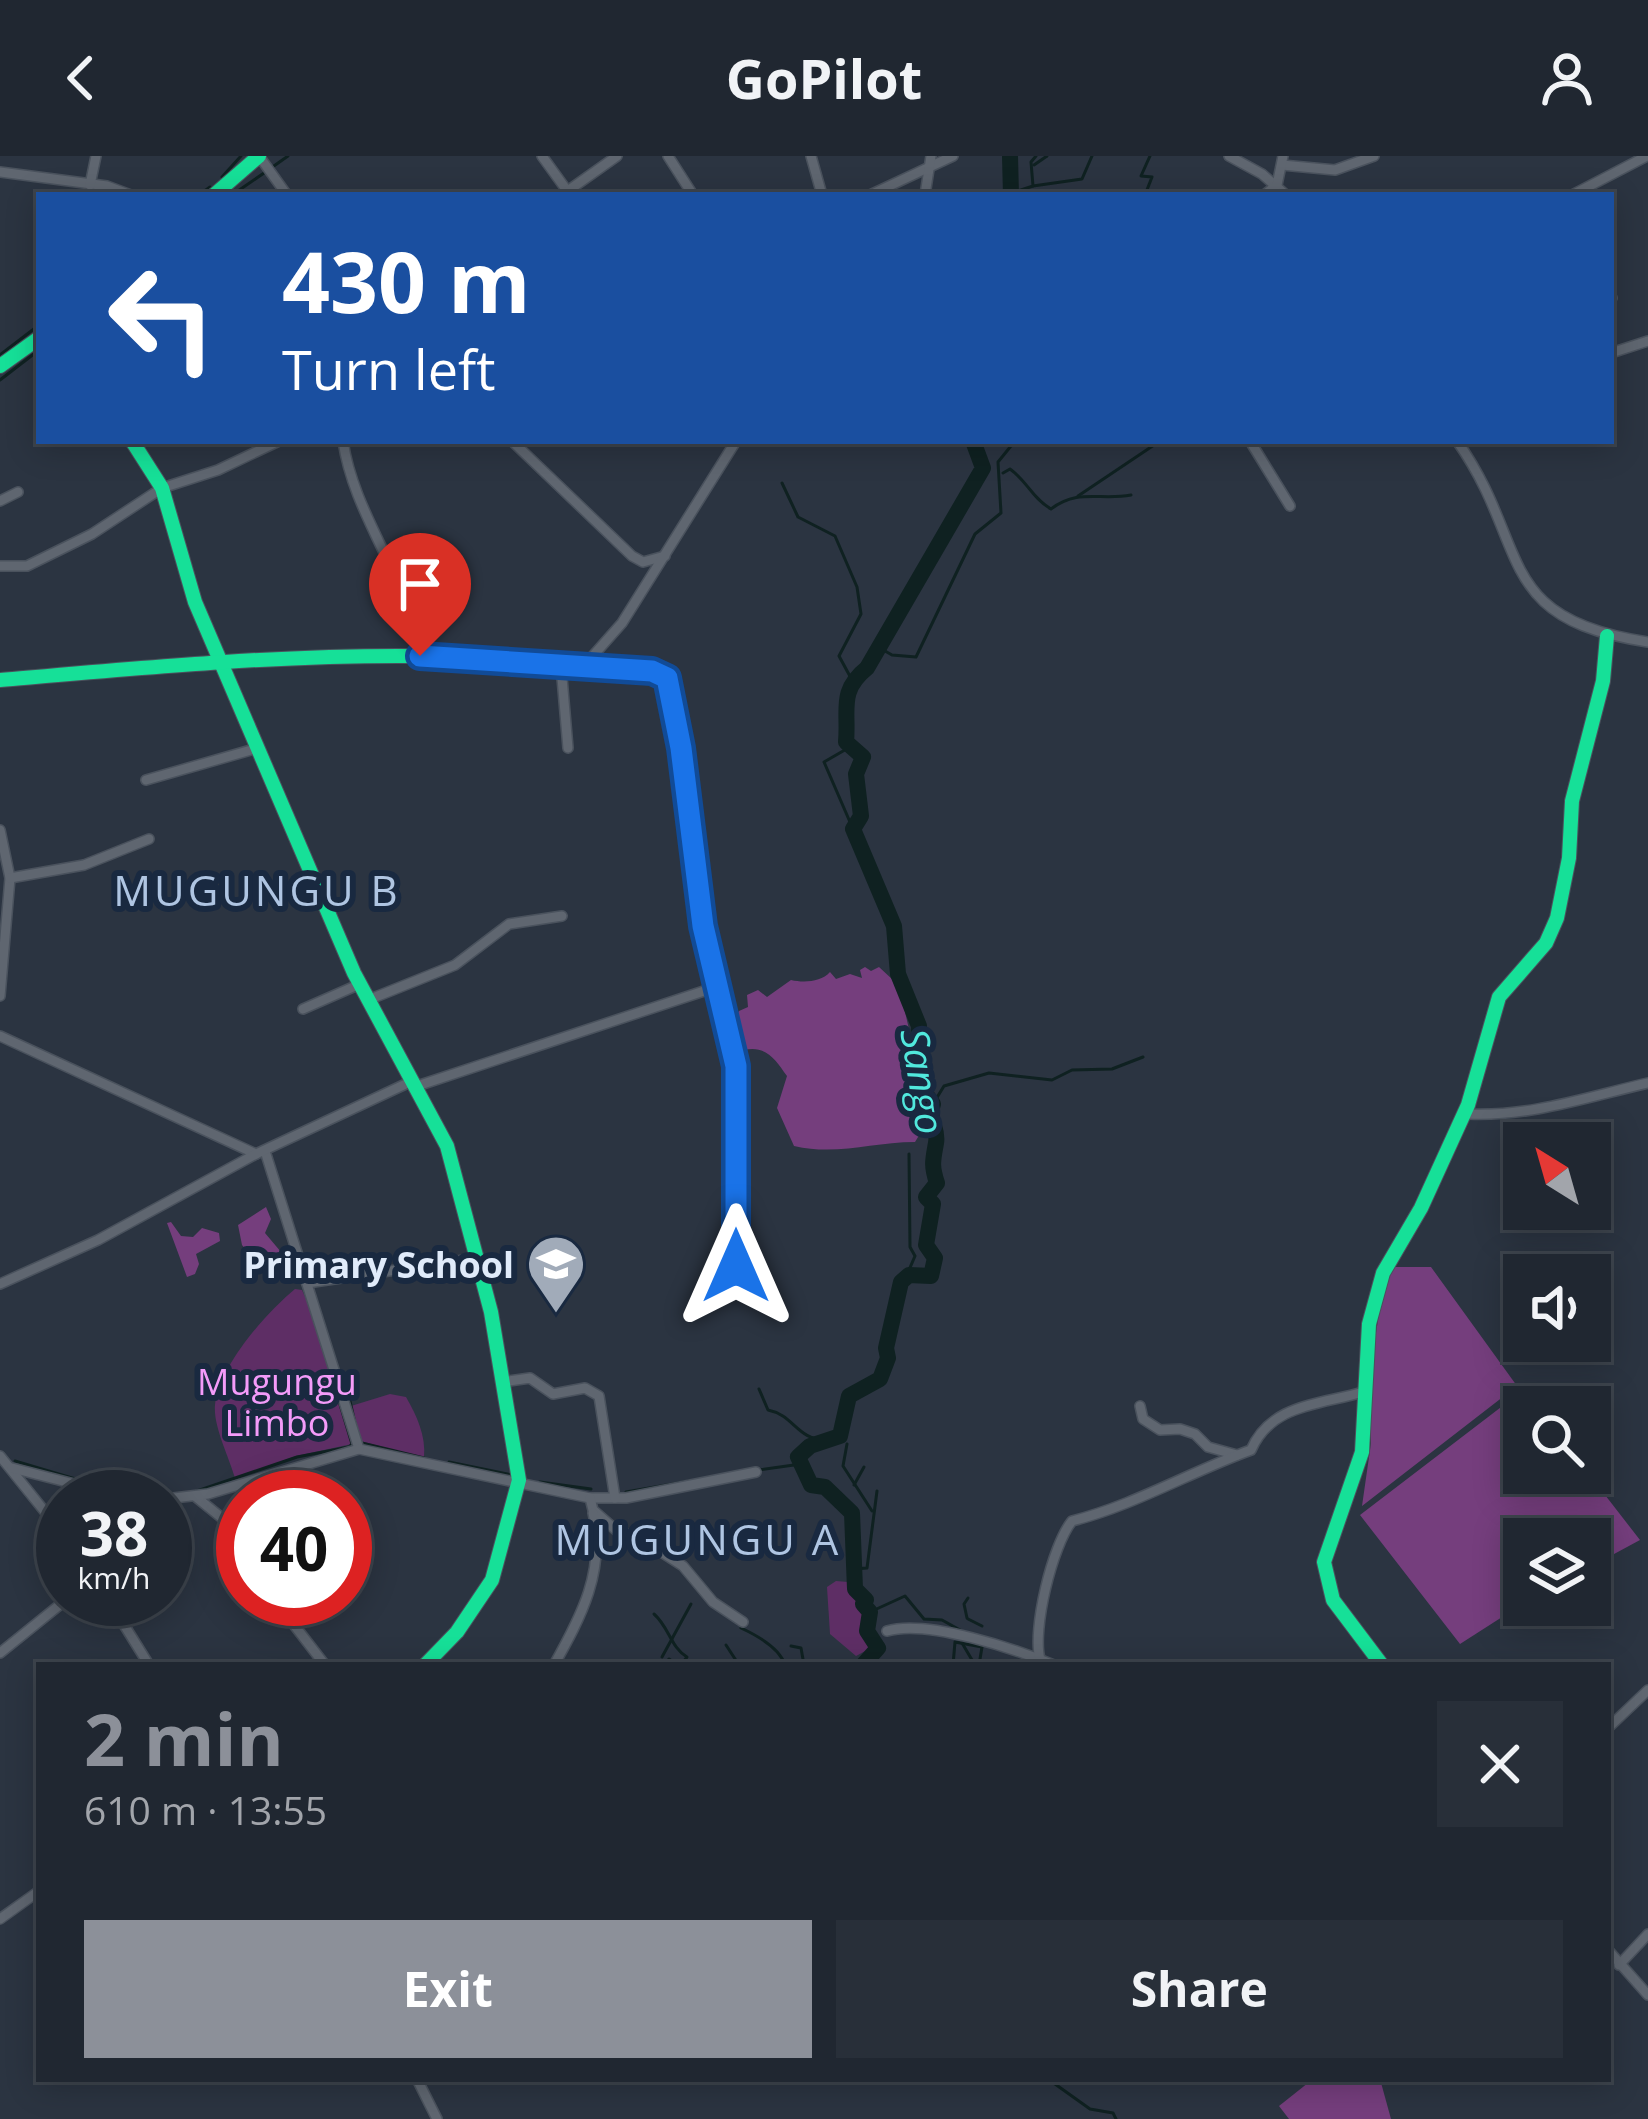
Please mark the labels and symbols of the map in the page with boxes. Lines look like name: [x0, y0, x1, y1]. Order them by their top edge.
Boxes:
pin: [369, 533, 471, 656]
district label: MUGUNGU B: [113, 861, 401, 918]
water label: Sango: [890, 1024, 958, 1138]
north arrow: [1503, 1122, 1611, 1230]
position arrow: [673, 1203, 799, 1329]
school or university icon: Primary School: [525, 1233, 587, 1315]
place label: Primary School: [243, 1240, 514, 1289]
park label: Mugungu Limbo: [197, 1357, 357, 1447]
speed limit sign: 40: [216, 1470, 372, 1626]
district label: MUGUNGU A: [555, 1510, 841, 1567]

